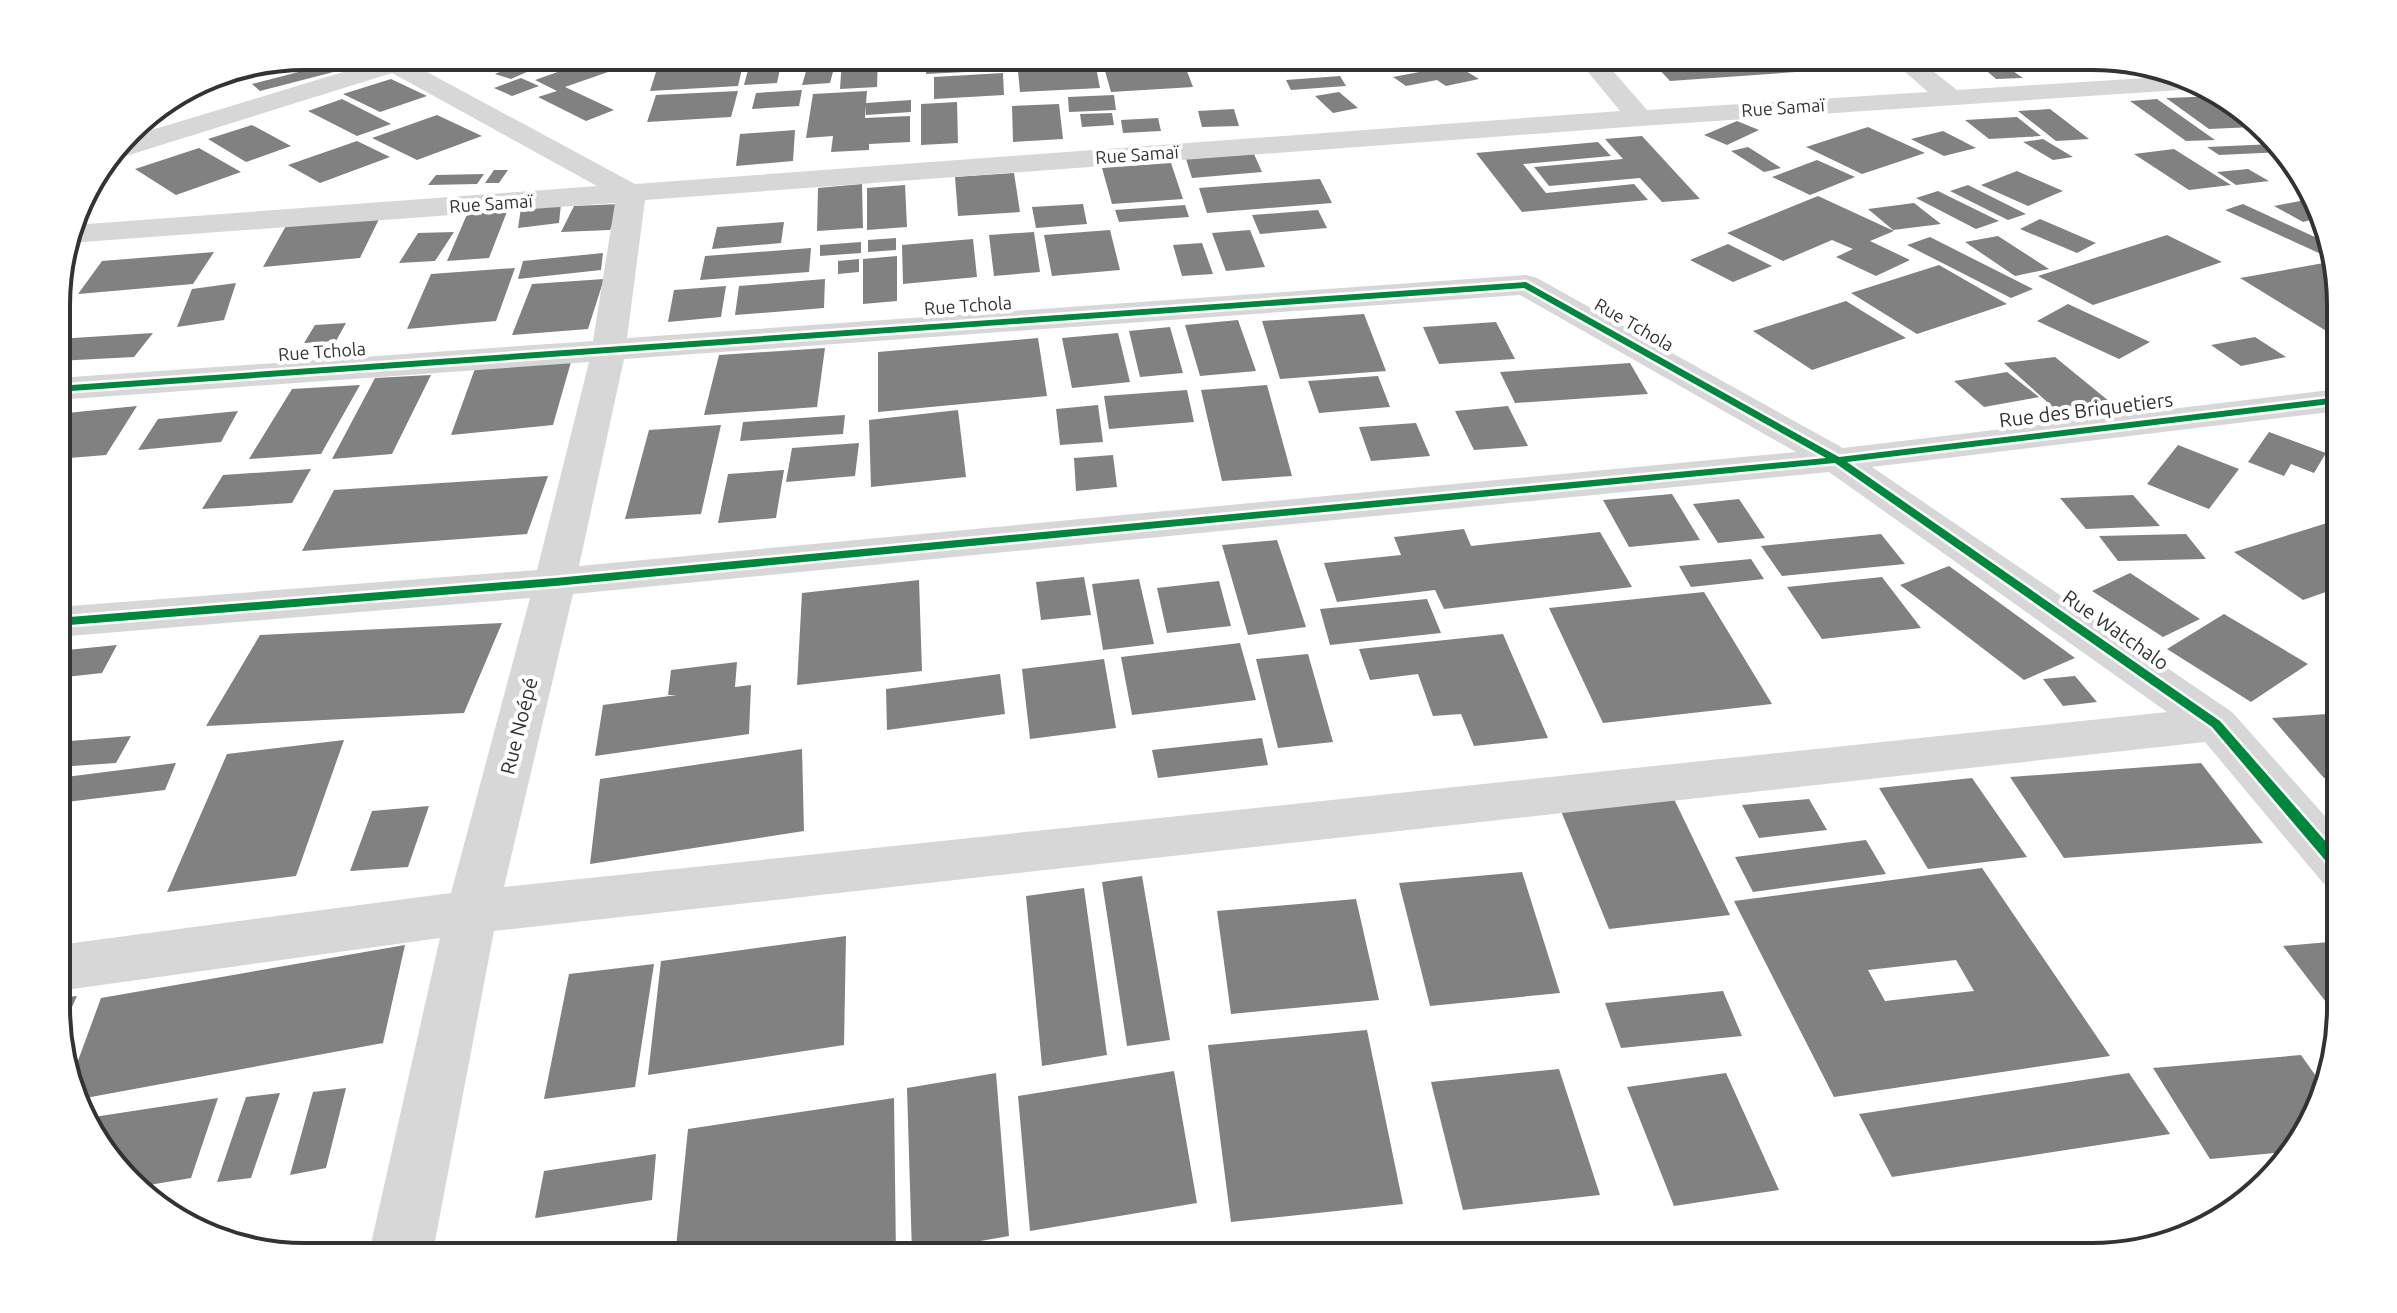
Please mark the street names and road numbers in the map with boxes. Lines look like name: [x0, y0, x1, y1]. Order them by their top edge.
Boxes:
street label: Rue Samaï: [1741, 94, 1826, 120]
street label: Rue Samaï: [1095, 141, 1180, 167]
street label: Rue Samaï: [449, 190, 534, 216]
street label: Rue Tchola: [923, 292, 1012, 318]
street label: Rue Tchola: [1591, 294, 1678, 355]
street label: Rue Tchola: [277, 338, 366, 364]
street label: Rue des Briquetiers: [1998, 387, 2174, 432]
street label: Rue Watchalo: [2059, 585, 2174, 674]
street label: Rue Noépé: [495, 675, 542, 777]

